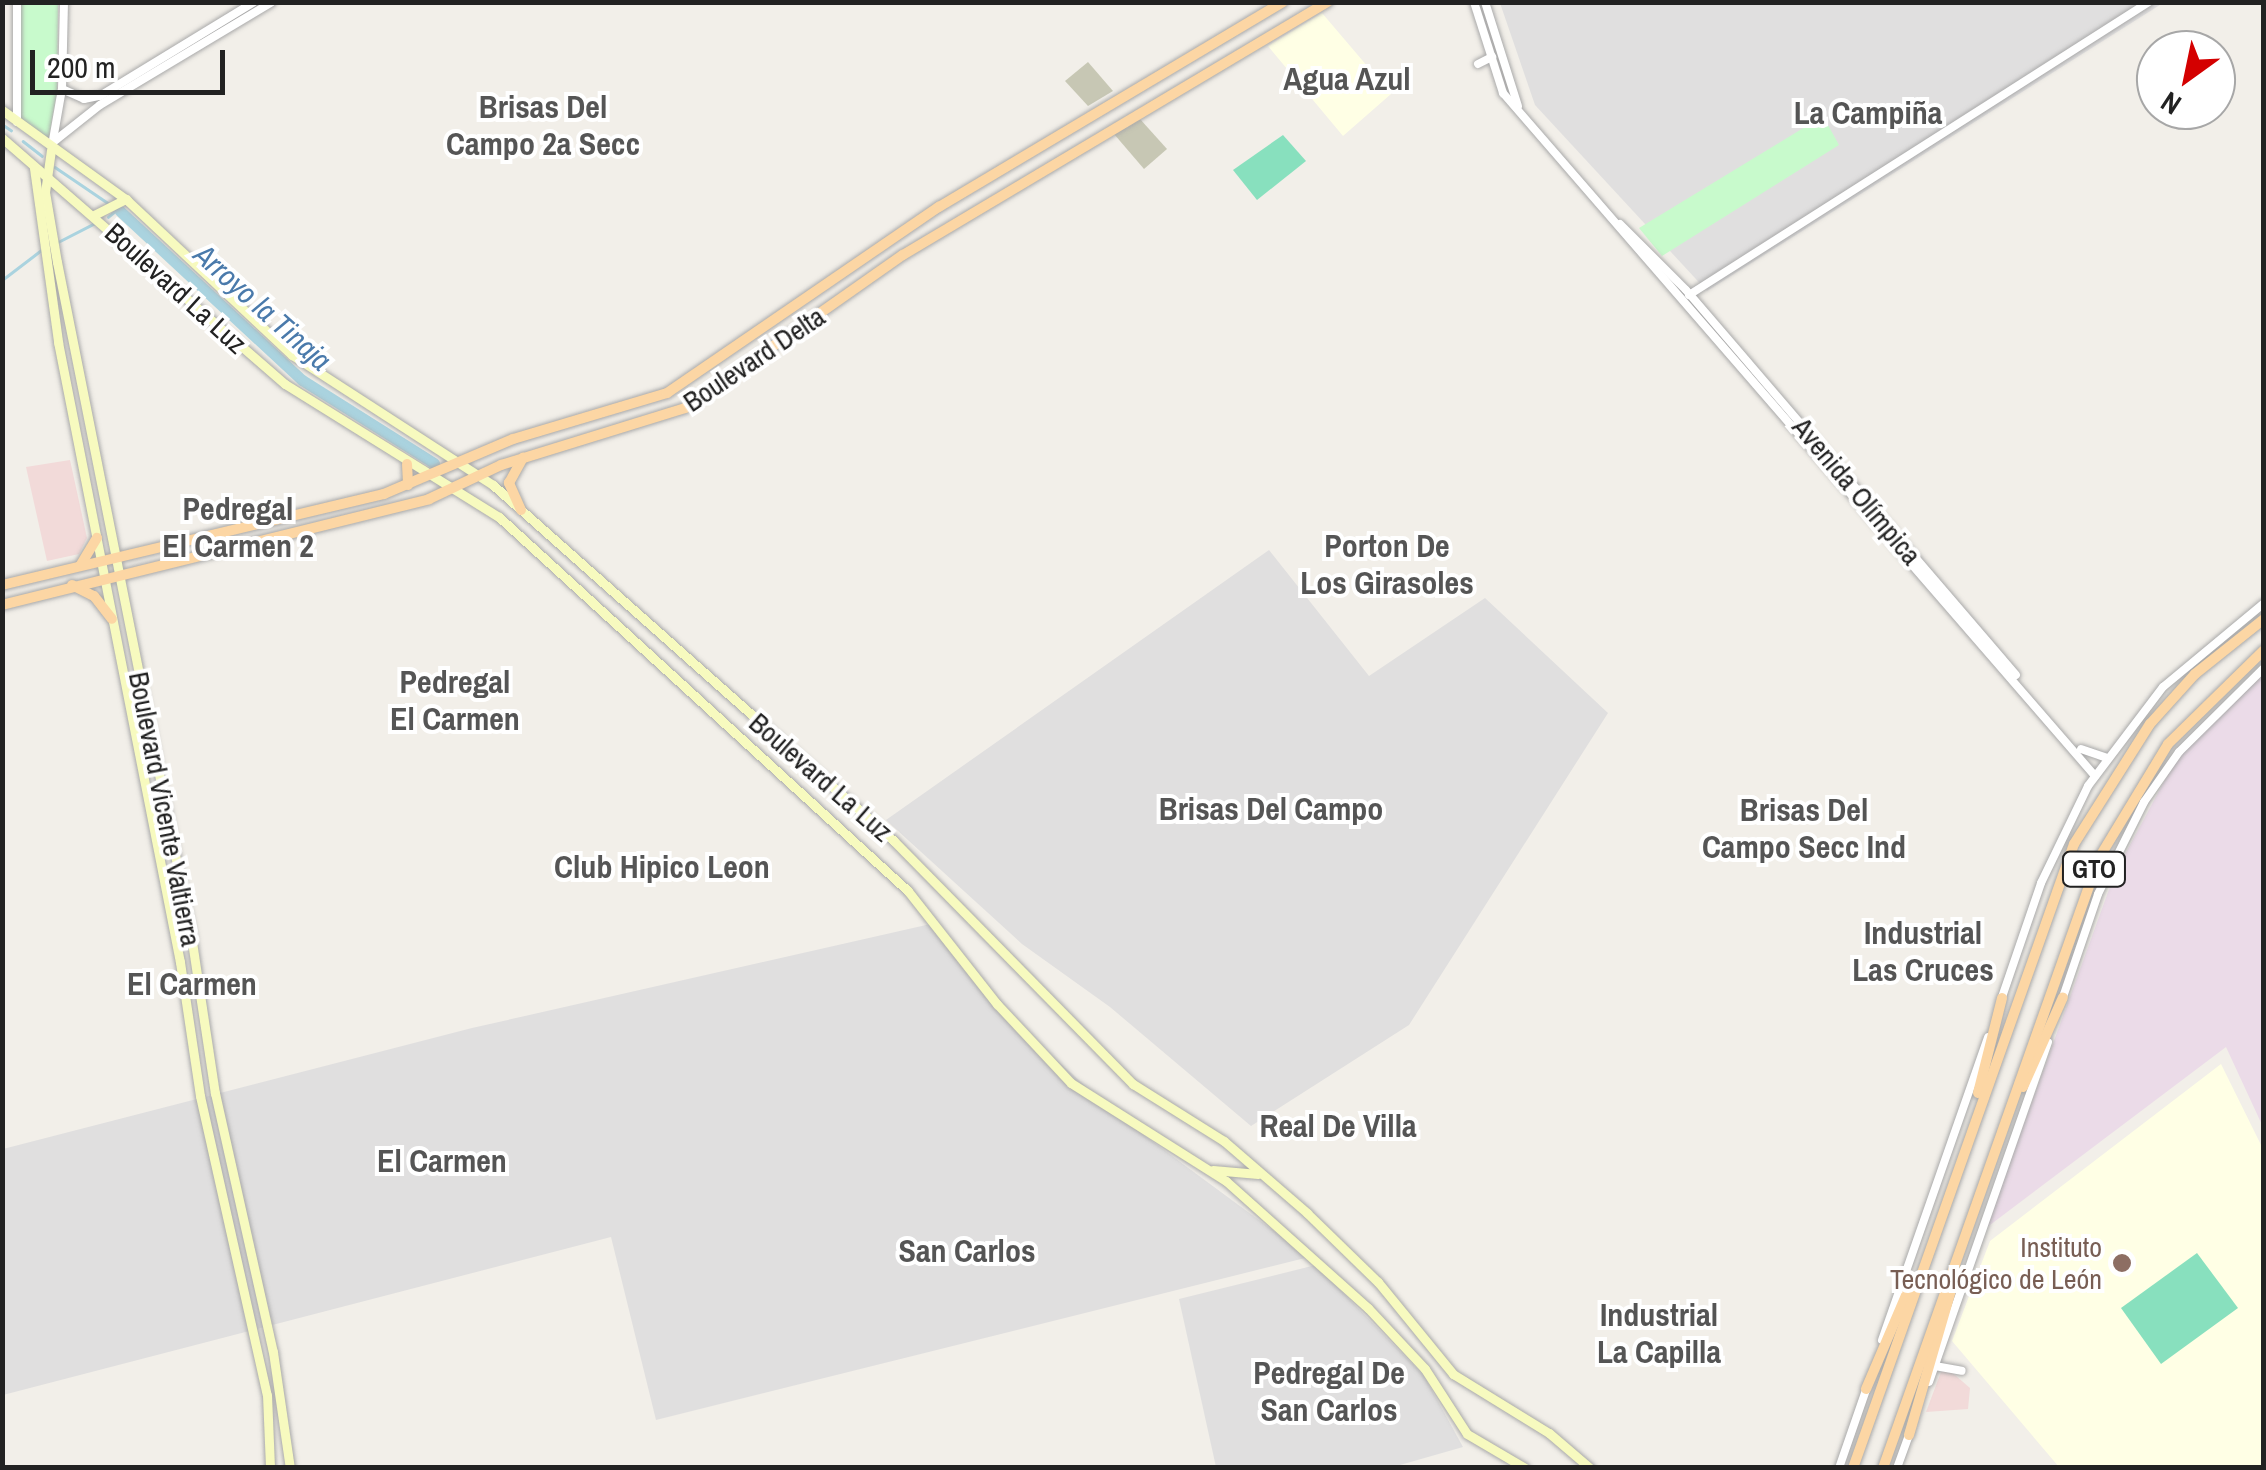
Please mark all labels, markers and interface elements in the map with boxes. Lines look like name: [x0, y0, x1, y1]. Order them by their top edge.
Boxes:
scale bar: [35, 30, 230, 92]
north arrow: [2136, 30, 2236, 130]
text: 200 m: [47, 47, 115, 87]
district label: Agua Azul: [1283, 60, 1411, 98]
text: N: [2153, 83, 2188, 124]
district label: Brisas Del Campo 2a Secc: [446, 89, 640, 164]
district label: La Campiña: [1794, 94, 1942, 132]
street label: Boulevard La Luz: [98, 216, 254, 360]
water label: Arroyo la Tinaja: [187, 236, 339, 378]
street label: Boulevard Delta: [677, 299, 831, 419]
street label: Avenida Olímpica: [1786, 410, 1928, 572]
district label: Pedregal El Carmen 2: [162, 491, 314, 566]
district label: Porton De Los Girasoles: [1300, 528, 1474, 603]
district label: Pedregal El Carmen: [390, 664, 520, 739]
street label: Boulevard Vicente Valtierra: [122, 669, 208, 949]
street label: Boulevard La Luz: [743, 706, 899, 848]
district label: Brisas Del Campo: [1159, 790, 1383, 828]
district label: Brisas Del Campo Secc Ind: [1702, 792, 1906, 867]
district label: Club Hipico Leon: [554, 848, 770, 886]
road number: GTO: [2062, 849, 2126, 889]
district label: Industrial Las Cruces: [1852, 915, 1994, 990]
district label: El Carmen: [127, 965, 257, 1003]
district label: Real De Villa: [1259, 1107, 1417, 1145]
district label: El Carmen: [377, 1142, 507, 1180]
place label: Instituto Tecnológico de León: [1890, 1230, 2102, 1296]
district label: San Carlos: [898, 1232, 1036, 1270]
marker: Instituto Tecnológico de León: [2111, 1252, 2133, 1274]
district label: Industrial La Capilla: [1597, 1297, 1721, 1372]
district label: Pedregal De San Carlos: [1253, 1355, 1405, 1430]

